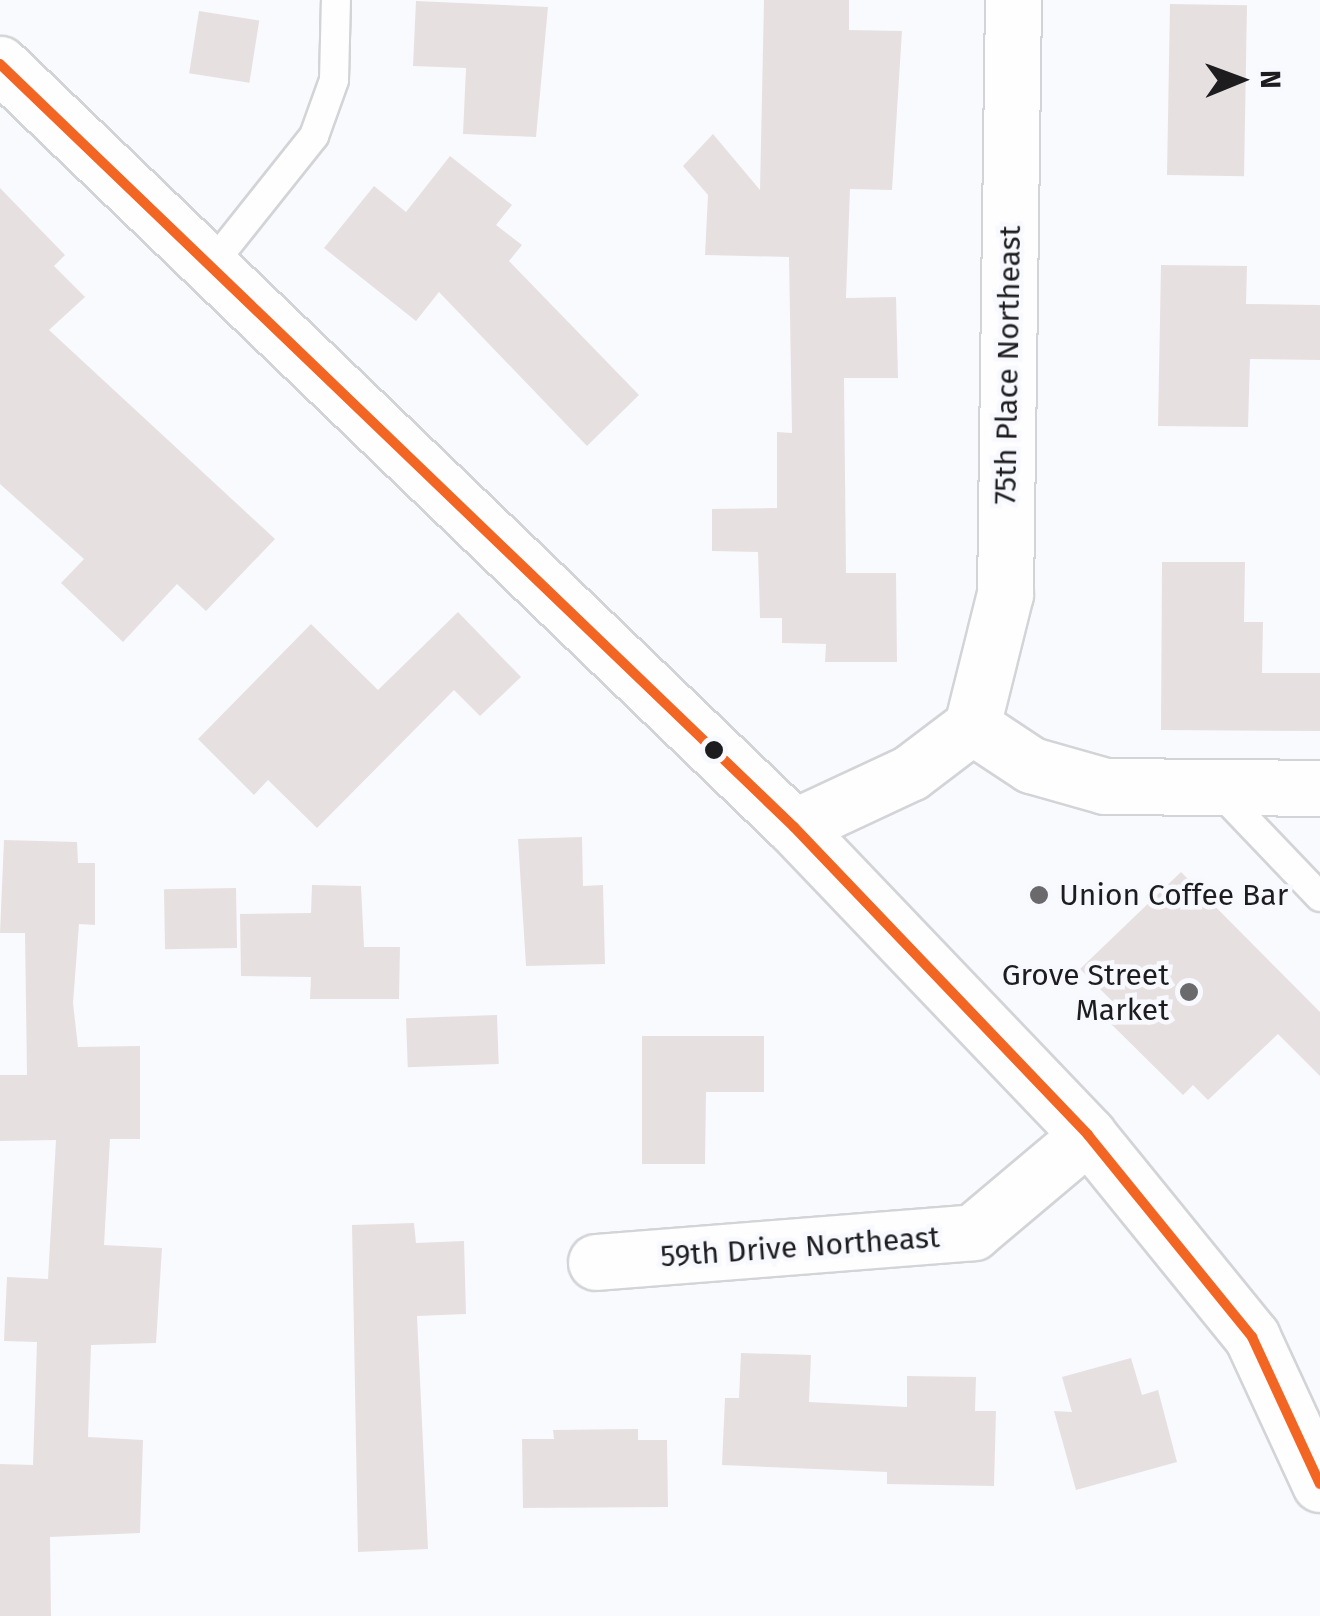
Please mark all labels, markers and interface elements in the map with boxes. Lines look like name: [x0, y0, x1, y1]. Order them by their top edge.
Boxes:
north arrow: [1190, 30, 1290, 130]
text: N: [1254, 70, 1287, 89]
street label: 75th Place Northeast: [988, 225, 1028, 505]
unlabelled marker: [704, 740, 724, 760]
place label: Union Coffee Bar: [1059, 877, 1288, 913]
marker: Union Coffee Bar: [1028, 884, 1050, 906]
place label: Grove Street Market: [1002, 957, 1169, 1028]
marker: Grove Street Market: [1178, 981, 1200, 1003]
street label: 59th Drive Northeast: [659, 1219, 941, 1275]

